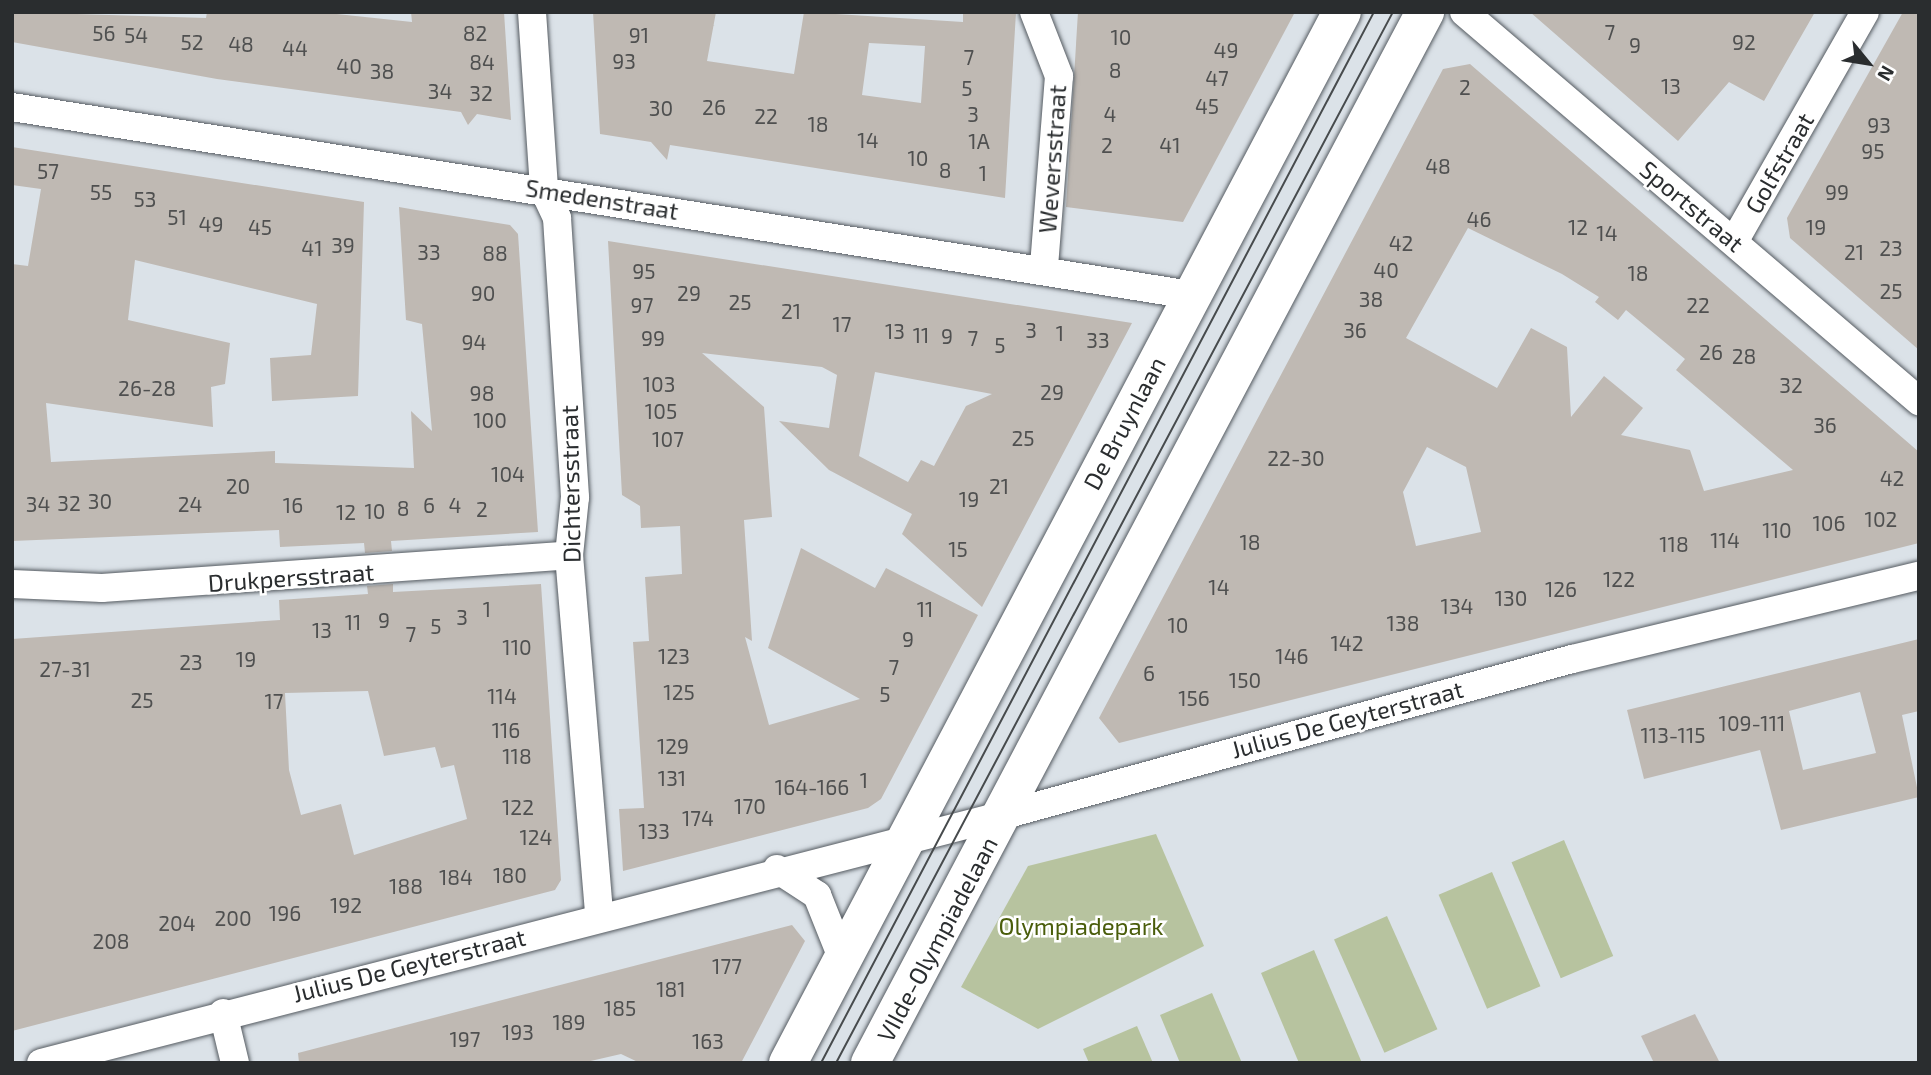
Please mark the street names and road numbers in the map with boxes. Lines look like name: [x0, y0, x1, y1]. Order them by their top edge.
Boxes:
street label: Weversstraat: [1032, 84, 1072, 234]
street label: Golfstraat: [1739, 108, 1819, 218]
street label: Sportstraat: [1634, 154, 1750, 258]
street label: Smedenstraat: [523, 173, 681, 225]
street label: De Bruynlaan: [1077, 352, 1171, 494]
street label: Dichtersstraat: [554, 405, 586, 563]
street label: Drukpersstraat: [207, 557, 375, 597]
street label: Julius De Geyterstraat: [1228, 674, 1466, 764]
street label: VIIde-Olympiadelaan: [871, 832, 1003, 1046]
street label: Julius De Geyterstraat: [290, 922, 528, 1008]

